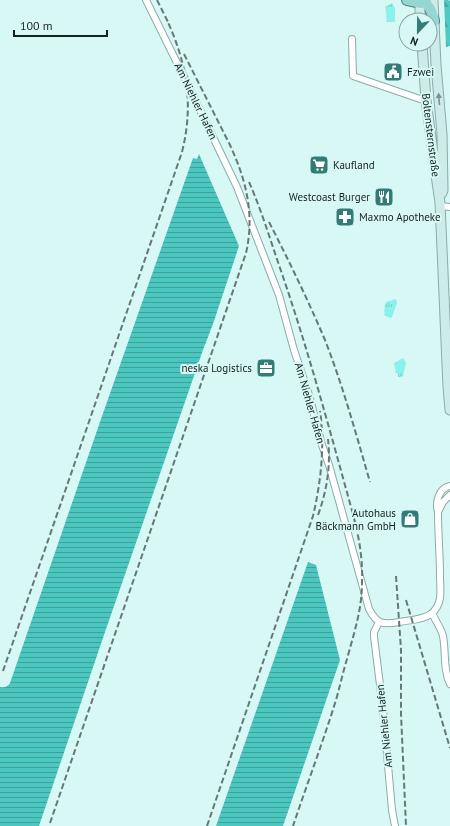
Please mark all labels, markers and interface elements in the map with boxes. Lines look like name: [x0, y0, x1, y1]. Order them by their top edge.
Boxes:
scale bar: [14, 12, 107, 38]
north arrow: [398, 12, 438, 52]
text: 100 m: [20, 18, 53, 33]
text: N: [408, 33, 420, 49]
street label: Am Niehler Hafen: [171, 60, 221, 142]
public building icon: Fzwei: [382, 61, 404, 83]
place label: Fzwei: [407, 65, 434, 79]
street label: Boltensternstraße: [419, 92, 443, 178]
one-way arrow: [435, 93, 442, 105]
supermarket icon: Kaufland: [308, 154, 330, 176]
place label: Kaufland: [333, 158, 375, 172]
restaurant icon: Westcoast Burger: [373, 186, 395, 208]
place label: Westcoast Burger: [289, 190, 370, 204]
pharmacy icon: Maxmo Apotheke: [334, 206, 356, 228]
place label: Maxmo Apotheke: [359, 210, 441, 224]
office icon: neska Logistics: [255, 357, 277, 379]
place label: neska Logistics: [181, 361, 252, 375]
street label: Am Niehler Hafen: [292, 361, 328, 445]
place label: Autohaus Bäckmann GmbH: [316, 506, 396, 533]
shop icon: Autohaus Bäckmann GmbH: [399, 508, 421, 530]
street label: Am Niehler Hafen: [373, 684, 395, 768]

